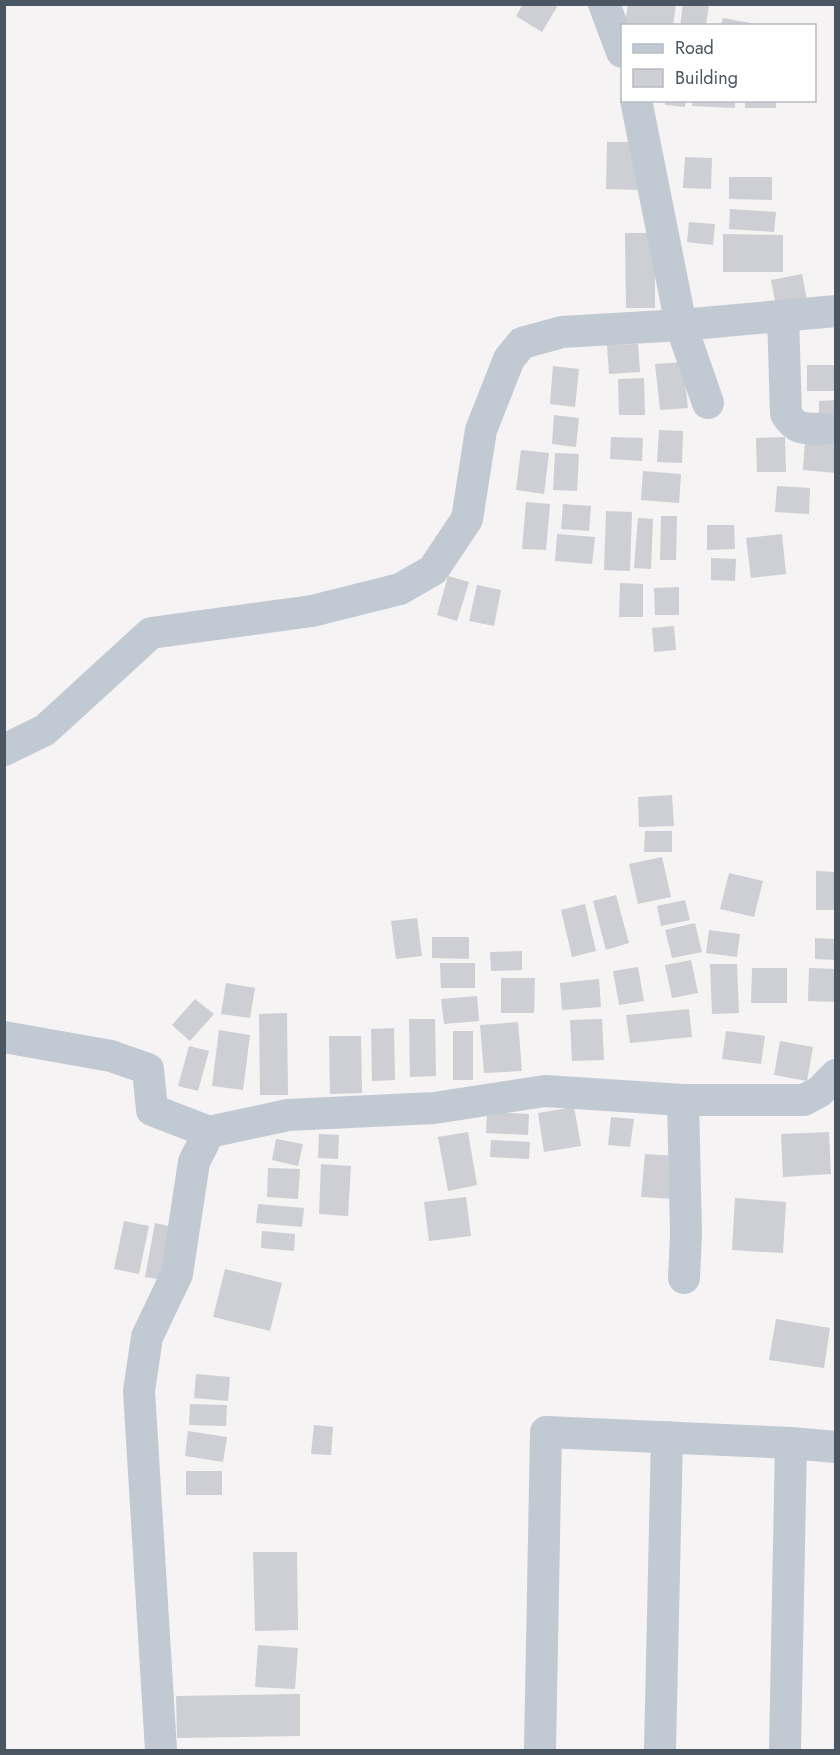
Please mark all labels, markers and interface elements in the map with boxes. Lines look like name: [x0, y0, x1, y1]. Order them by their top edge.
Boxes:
legend: [621, 24, 816, 102]
text: Road: [675, 35, 714, 61]
text: Building: [675, 65, 738, 91]

